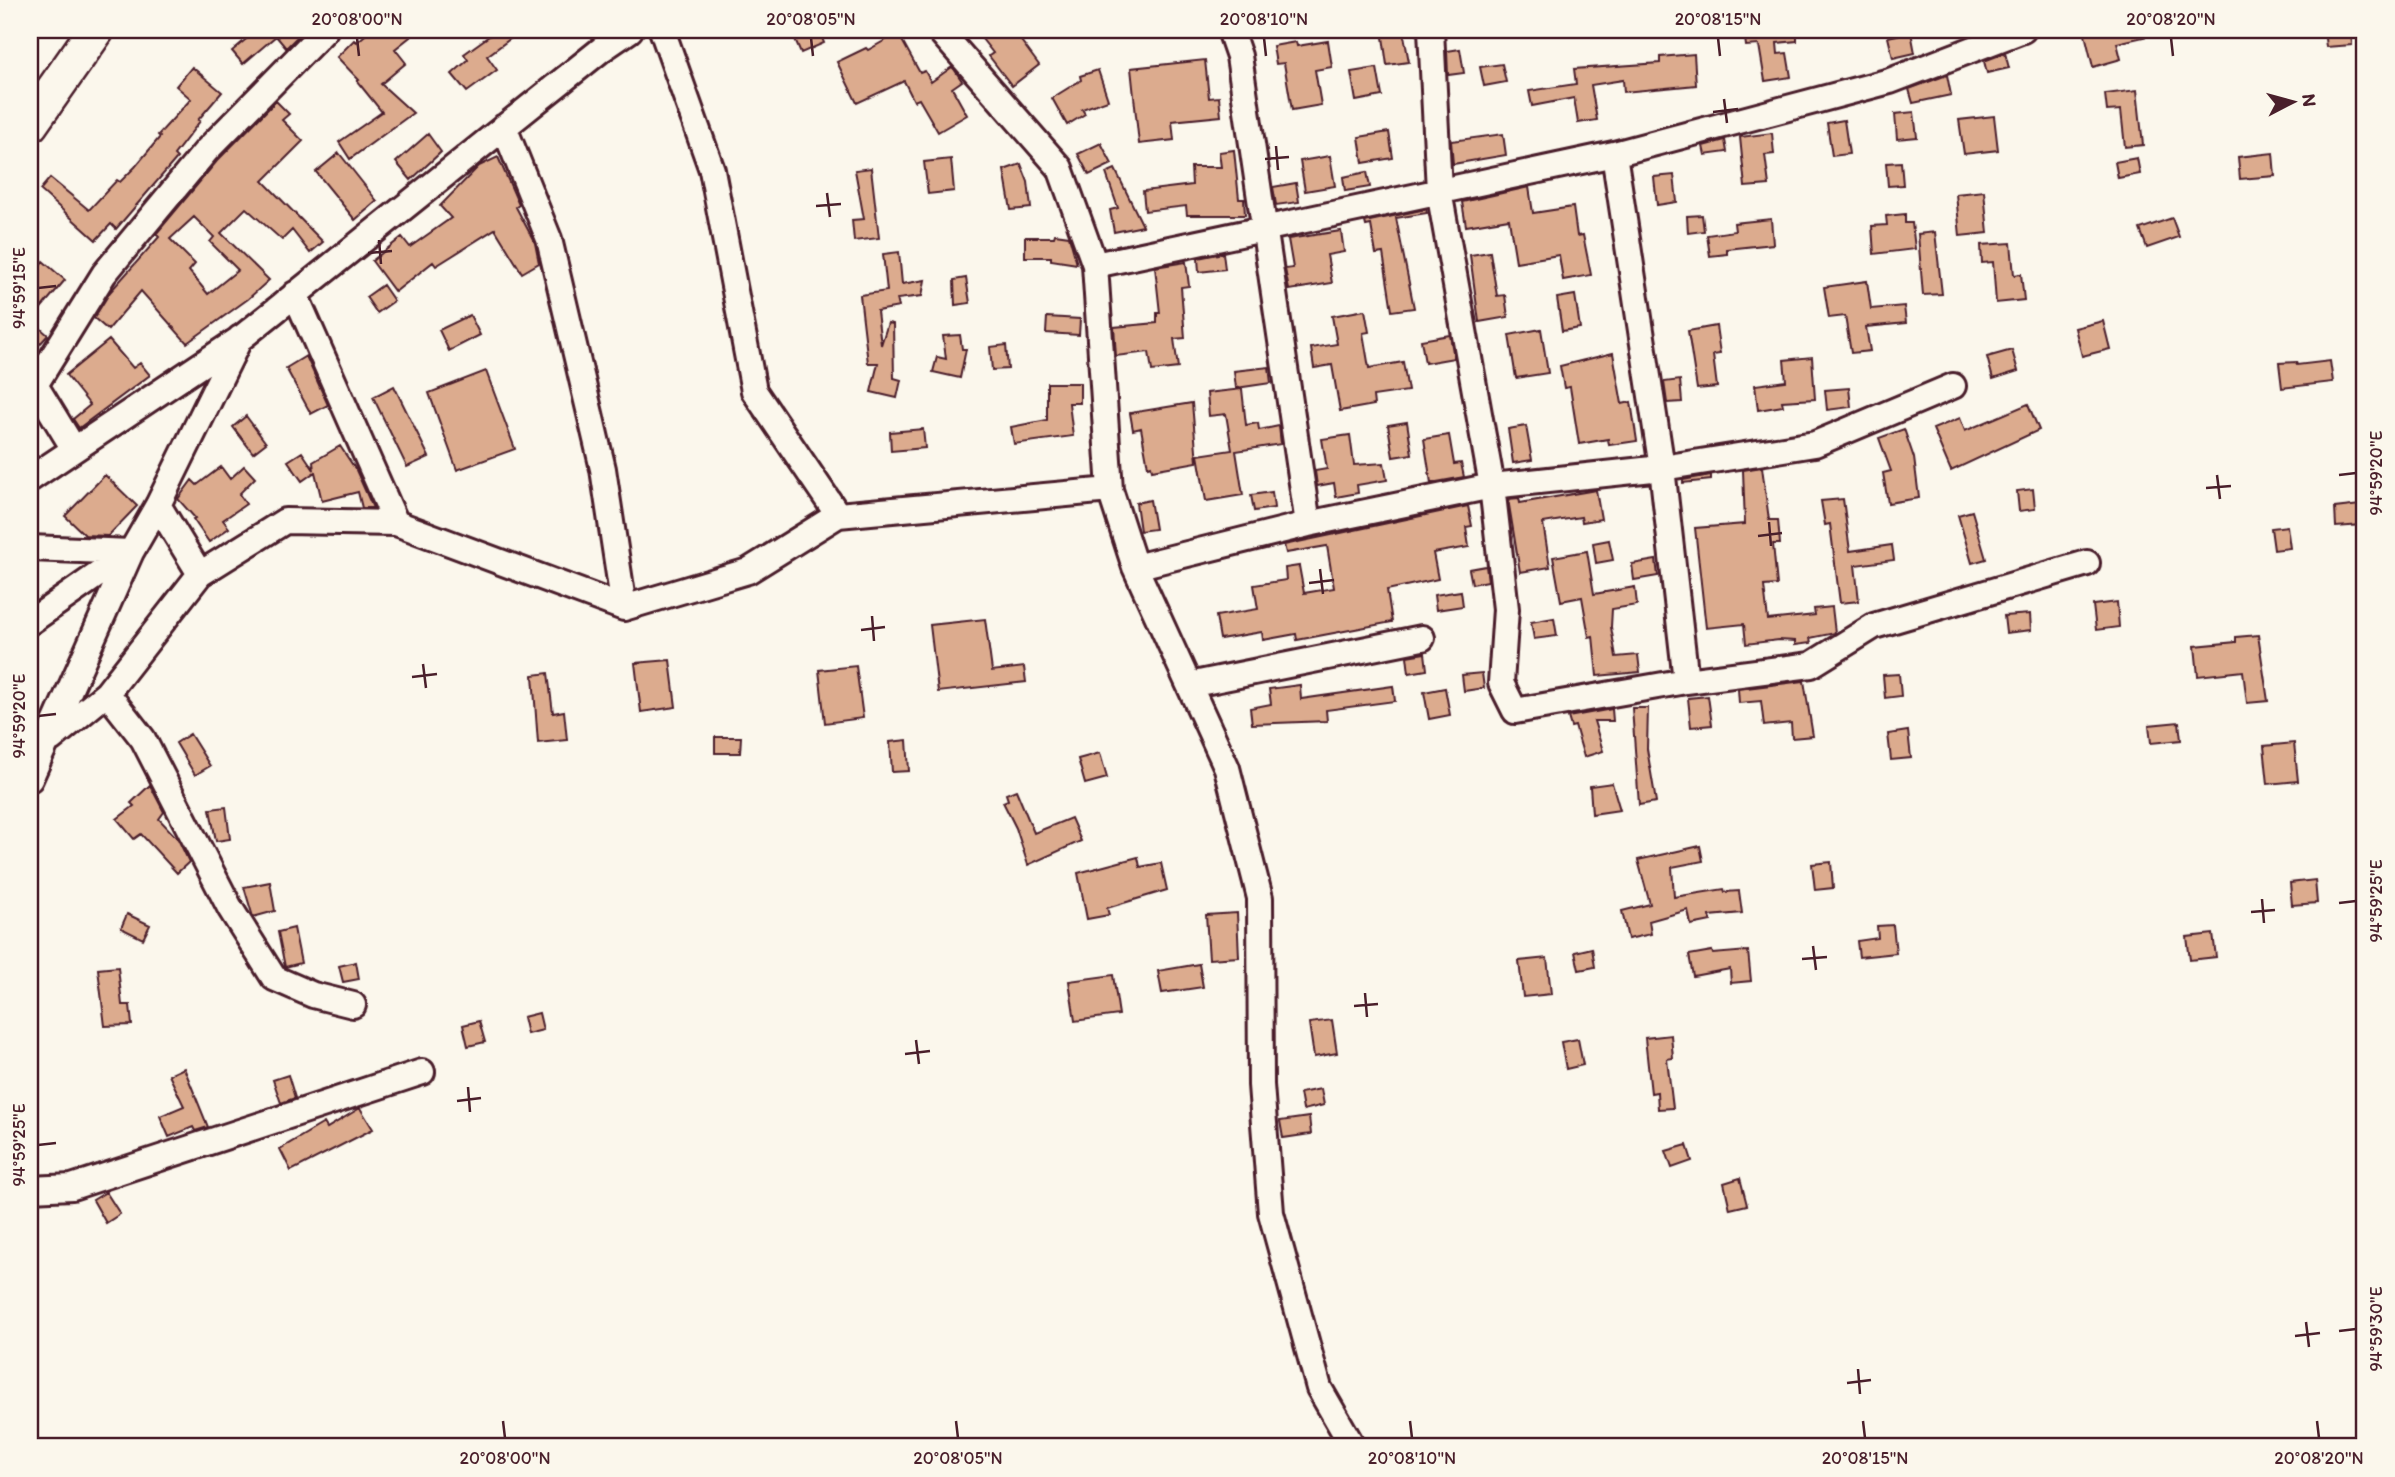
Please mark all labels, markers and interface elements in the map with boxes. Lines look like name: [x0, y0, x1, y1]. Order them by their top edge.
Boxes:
text: 20°08'00"N: [311, 8, 403, 30]
text: 20°08'05"N: [766, 8, 856, 30]
text: 20°08'10"N: [1220, 8, 1308, 30]
text: 20°08'15"N: [1675, 8, 1761, 30]
text: 20°08'20"N: [2126, 8, 2216, 30]
north arrow: [2258, 66, 2328, 136]
text: N: [2297, 93, 2322, 108]
text: 94°59'15"E: [8, 247, 30, 329]
text: 94°59'20"E: [2365, 431, 2387, 515]
text: 94°59'20"E: [8, 674, 30, 758]
text: 94°59'25"E: [2365, 859, 2387, 943]
text: 94°59'25"E: [8, 1103, 30, 1187]
text: 94°59'30"E: [2365, 1286, 2387, 1372]
text: 20°08'00"N: [459, 1447, 551, 1469]
text: 20°08'05"N: [913, 1447, 1003, 1469]
text: 20°08'10"N: [1368, 1447, 1456, 1469]
text: 20°08'15"N: [1822, 1447, 1908, 1469]
text: 20°08'20"N: [2274, 1447, 2364, 1469]

